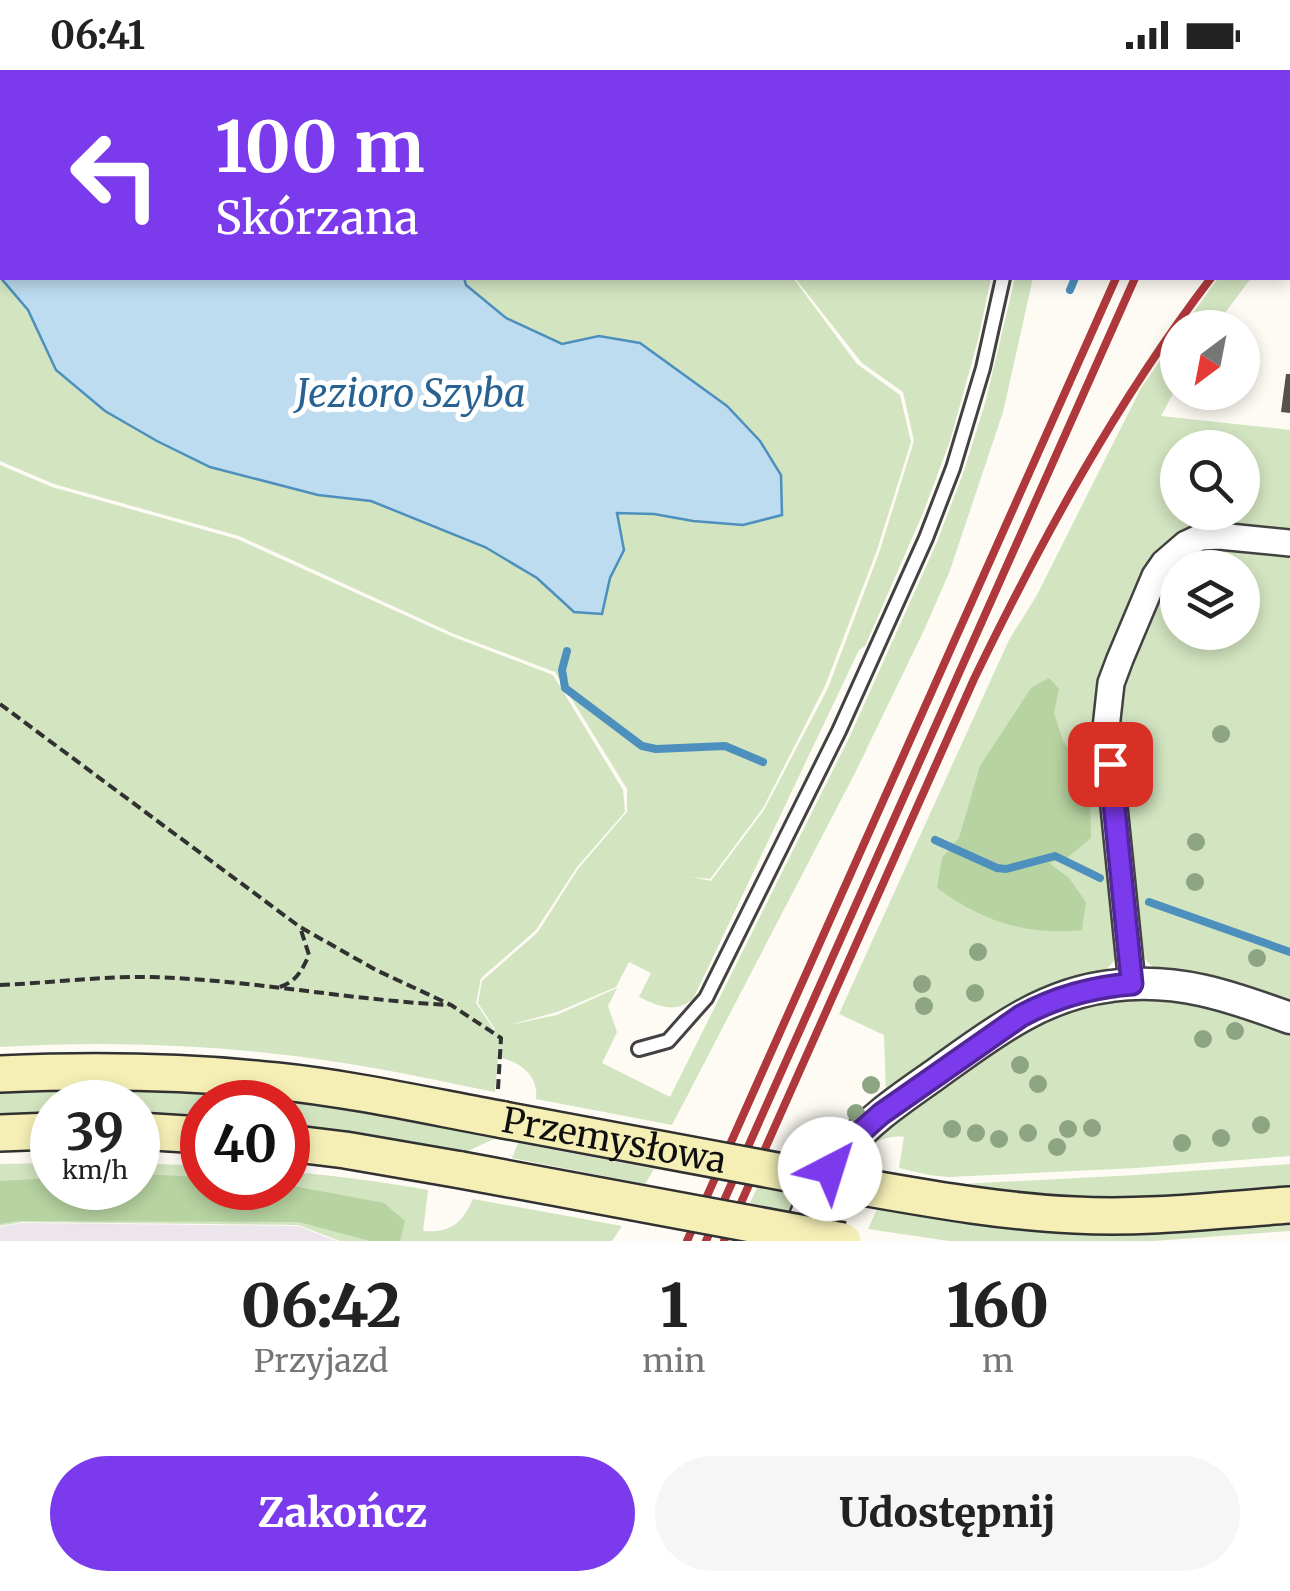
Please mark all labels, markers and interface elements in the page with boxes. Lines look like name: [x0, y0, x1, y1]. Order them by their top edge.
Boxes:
text: 06:41: [50, 12, 145, 59]
text: 100 m: [215, 103, 425, 191]
icon: left: [50, 110, 180, 240]
text: Skórzana: [215, 190, 419, 246]
north arrow: [1160, 310, 1260, 410]
map controls: [1160, 310, 1260, 650]
water label: Jezioro Szyba: [292, 370, 526, 417]
button: search: [1160, 430, 1260, 530]
button: layers: [1160, 550, 1260, 650]
pin: [1068, 722, 1153, 807]
icon: arrive: [1083, 737, 1138, 792]
speed limit sign: 40: [180, 1080, 310, 1210]
street label: Przemysłowa: [498, 1098, 730, 1183]
text: 39: [66, 1101, 124, 1164]
position arrow: [778, 1117, 882, 1221]
text: km/h: [62, 1154, 128, 1186]
text: 06:42: [241, 1268, 401, 1343]
text: 1: [660, 1268, 688, 1343]
text: 160: [946, 1268, 1049, 1343]
text: Przyjazd: [254, 1341, 388, 1381]
text: min: [642, 1341, 706, 1381]
text: m: [982, 1341, 1014, 1381]
button: Zakończ: [50, 1456, 635, 1571]
button: Udostępnij: [655, 1456, 1240, 1571]

